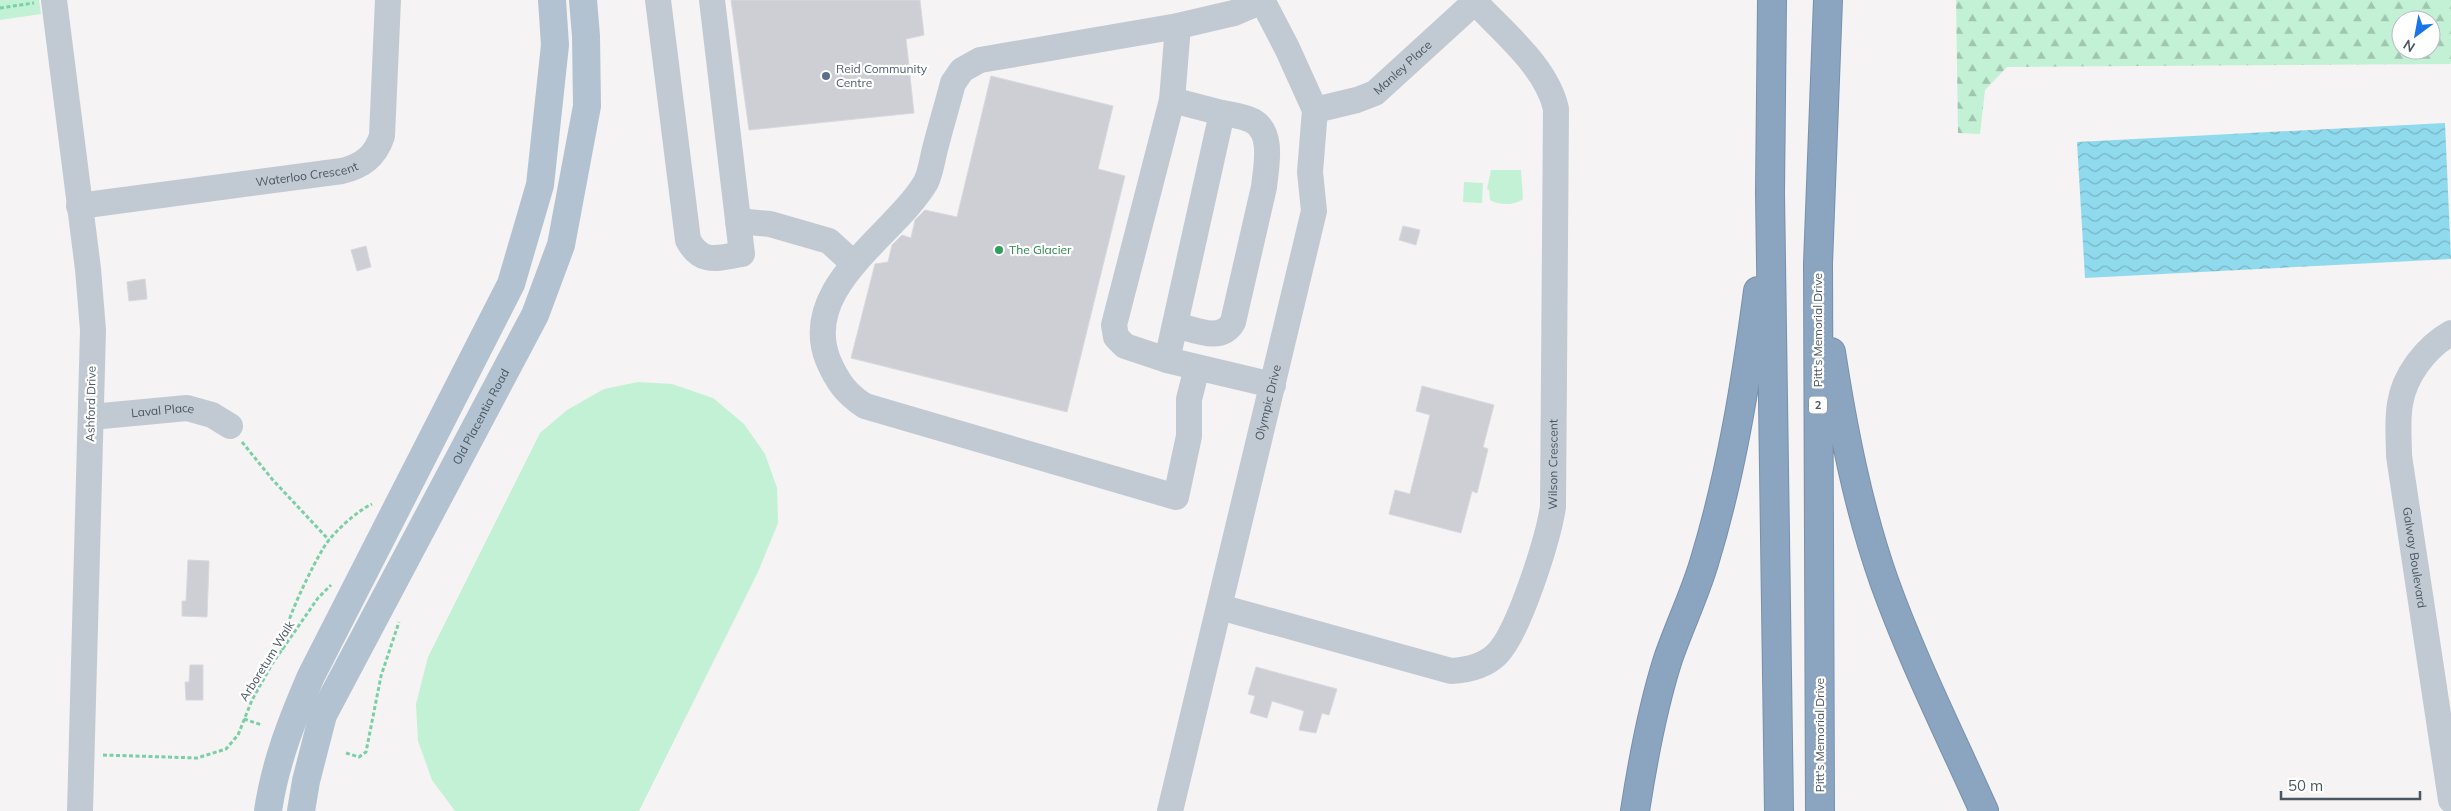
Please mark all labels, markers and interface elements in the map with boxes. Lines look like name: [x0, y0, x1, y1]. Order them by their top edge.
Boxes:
north arrow: [2391, 10, 2441, 60]
text: N: [2400, 36, 2418, 56]
street label: Manley Place: [1370, 37, 1435, 98]
place label: Reid Community Centre: [836, 61, 928, 90]
marker: Reid Community Centre: [820, 70, 832, 82]
street label: Waterloo Crescent: [255, 158, 360, 189]
place label: The Glacier: [1009, 242, 1072, 257]
marker: The Glacier: [993, 244, 1005, 256]
street label: Pitt's Memorial Drive: [1810, 273, 1825, 387]
street label: Olympic Drive: [1251, 363, 1284, 442]
street label: Ashford Drive: [82, 366, 99, 442]
street label: Old Placentia Road: [449, 366, 512, 467]
road number: 2: [1809, 396, 1827, 414]
street label: Laval Place: [130, 400, 196, 420]
street label: Wilson Crescent: [1545, 419, 1561, 510]
street label: Galway Boulevard: [2400, 506, 2430, 609]
street label: Arboretum Walk: [236, 617, 298, 704]
street label: Pitt's Memorial Drive: [1812, 678, 1827, 792]
scale bar: [2281, 768, 2420, 800]
text: 50 m: [2288, 776, 2323, 795]

